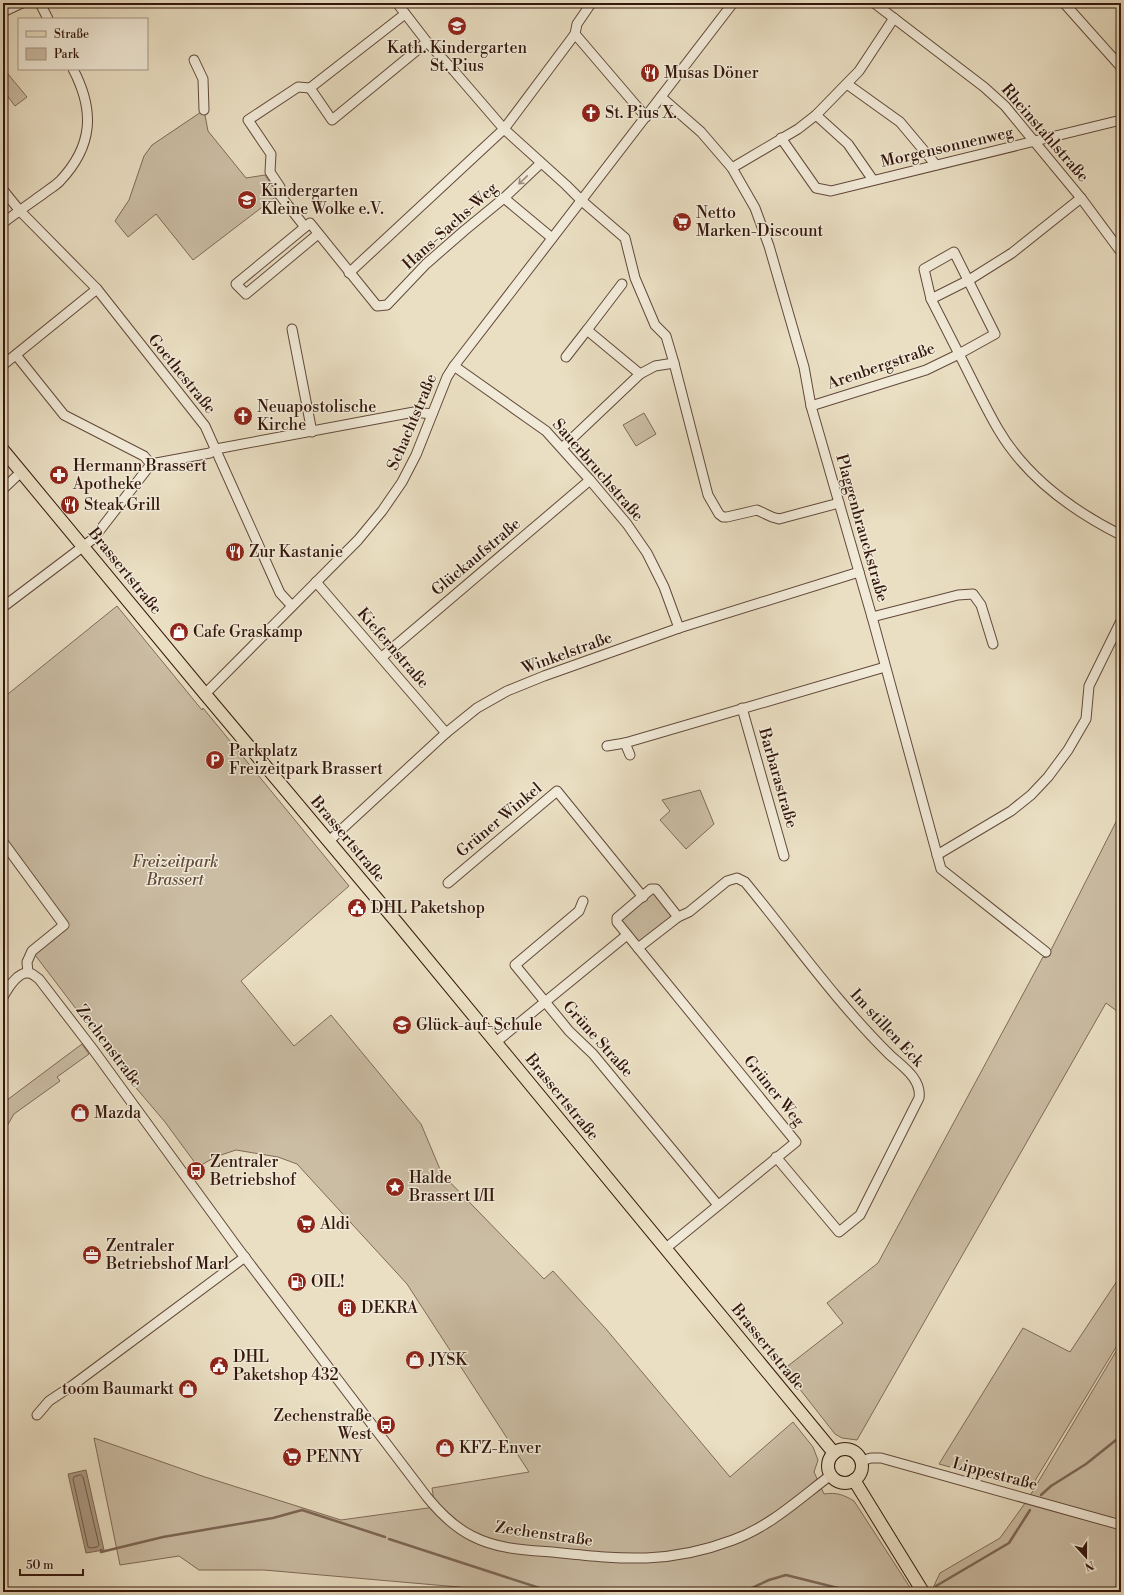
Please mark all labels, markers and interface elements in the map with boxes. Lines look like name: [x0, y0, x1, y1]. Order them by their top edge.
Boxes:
school or university icon: Kath. Kindergarten St. Pius: [446, 15, 468, 37]
legend: [18, 18, 148, 70]
text: Straße: [54, 27, 89, 42]
place label: Kath. Kindergarten St. Pius: [387, 38, 527, 76]
text: Park: [54, 47, 80, 62]
restaurant icon: Musas Döner: [639, 62, 661, 84]
place label: Musas Döner: [664, 63, 759, 83]
street label: Rheinstahlstraße: [997, 80, 1093, 186]
church icon: St. Pius X.: [580, 102, 602, 124]
place label: St. Pius X.: [605, 103, 677, 123]
street label: Morgensonnenweg: [879, 122, 1016, 172]
one-way arrow: [518, 176, 528, 185]
street label: Hans-Sachs-Weg: [398, 177, 502, 274]
place label: Kindergarten Kleine Wolke e.V.: [261, 181, 384, 219]
school or university icon: Kindergarten Kleine Wolke e.V.: [236, 189, 258, 211]
place label: Netto Marken-Discount: [696, 203, 824, 241]
supermarket icon: Netto Marken-Discount: [671, 211, 693, 233]
street label: Goethestraße: [144, 330, 220, 418]
street label: Arenbergstraße: [824, 338, 937, 394]
street label: Schachtstraße: [383, 371, 441, 473]
place label: Neuapostolische Kirche: [257, 397, 376, 435]
church icon: Neuapostolische Kirche: [232, 405, 254, 427]
street label: Sauerbruchstraße: [548, 415, 648, 525]
street label: Plaggenbrauckstraße: [831, 452, 893, 604]
place label: Hermann Brassert Apotheke: [72, 456, 207, 494]
pharmacy icon: Hermann Brassert Apotheke: [48, 464, 70, 486]
restaurant icon: Steak Grill: [59, 494, 81, 516]
place label: Steak Grill: [84, 495, 161, 515]
street label: Glückaufstraße: [427, 514, 525, 600]
street label: Brassertstraße: [83, 523, 166, 619]
restaurant icon: Zur Kastanie: [224, 541, 246, 563]
place label: Zur Kastanie: [249, 542, 343, 562]
street label: Kiefernstraße: [353, 604, 433, 692]
shop icon: Cafe Graskamp: [168, 621, 190, 643]
place label: Cafe Graskamp: [193, 622, 303, 642]
street label: Winkelstraße: [518, 627, 615, 679]
street label: Barbarastraße: [754, 725, 802, 830]
place label: Parkplatz Freizeitpark Brassert: [229, 741, 383, 779]
parking icon: Parkplatz Freizeitpark Brassert: [204, 749, 226, 771]
street label: Grüner Winkel: [452, 778, 546, 862]
street label: Brassertstraße: [306, 791, 390, 886]
park label: Freizeitpark Brassert: [132, 852, 218, 890]
public building icon: DHL Paketshop: [346, 897, 368, 919]
place label: DHL Paketshop: [371, 898, 485, 918]
street label: Im stillen Eck: [846, 985, 929, 1072]
street label: Grüne Straße: [558, 997, 638, 1081]
street label: Zechenstraße: [71, 1001, 147, 1091]
school or university icon: Glück-auf-Schule: [391, 1014, 413, 1036]
place label: Glück-auf-Schule: [416, 1015, 542, 1035]
street label: Brassertstraße: [520, 1049, 603, 1145]
street label: Grüner Weg: [739, 1051, 809, 1131]
shop icon: Mazda: [69, 1102, 91, 1124]
place label: Mazda: [94, 1103, 142, 1123]
place label: Zentraler Betriebshof: [209, 1152, 297, 1190]
bus stop icon: Zentraler Betriebshof: [185, 1160, 207, 1182]
place label: Halde Brassert I/II: [408, 1168, 495, 1206]
place icon: Halde Brassert I/II: [384, 1176, 406, 1198]
supermarket icon: Aldi: [295, 1213, 317, 1235]
place label: Aldi: [319, 1214, 350, 1234]
place label: Zentraler Betriebshof Marl: [105, 1236, 229, 1274]
office icon: Zentraler Betriebshof Marl: [81, 1244, 103, 1266]
fuel station icon: OIL!: [286, 1271, 308, 1293]
place label: OIL!: [311, 1272, 344, 1292]
building icon: DEKRA: [336, 1297, 358, 1319]
place label: DEKRA: [361, 1298, 419, 1318]
street label: Brassertstraße: [726, 1299, 809, 1395]
place label: DHL Paketshop 432: [233, 1347, 339, 1385]
shop icon: JYSK: [404, 1349, 426, 1371]
place label: JYSK: [428, 1350, 468, 1370]
public building icon: DHL Paketshop 432: [208, 1355, 230, 1377]
shop icon: toom Baumarkt: [177, 1378, 199, 1400]
place label: toom Baumarkt: [62, 1379, 174, 1399]
place label: Zechenstraße West: [274, 1406, 372, 1444]
bus stop icon: Zechenstraße West: [375, 1414, 397, 1436]
shop icon: KFZ-Enver: [434, 1437, 456, 1459]
place label: KFZ-Enver: [459, 1438, 541, 1458]
supermarket icon: PENNY: [281, 1446, 303, 1468]
place label: PENNY: [306, 1447, 364, 1467]
street label: Lippestraße: [950, 1453, 1040, 1495]
street label: Zechenstraße: [494, 1517, 594, 1551]
north arrow: [1066, 1537, 1106, 1577]
scale bar: [20, 1551, 83, 1577]
text: N: [1082, 1557, 1096, 1574]
text: 50 m: [26, 1558, 54, 1573]

